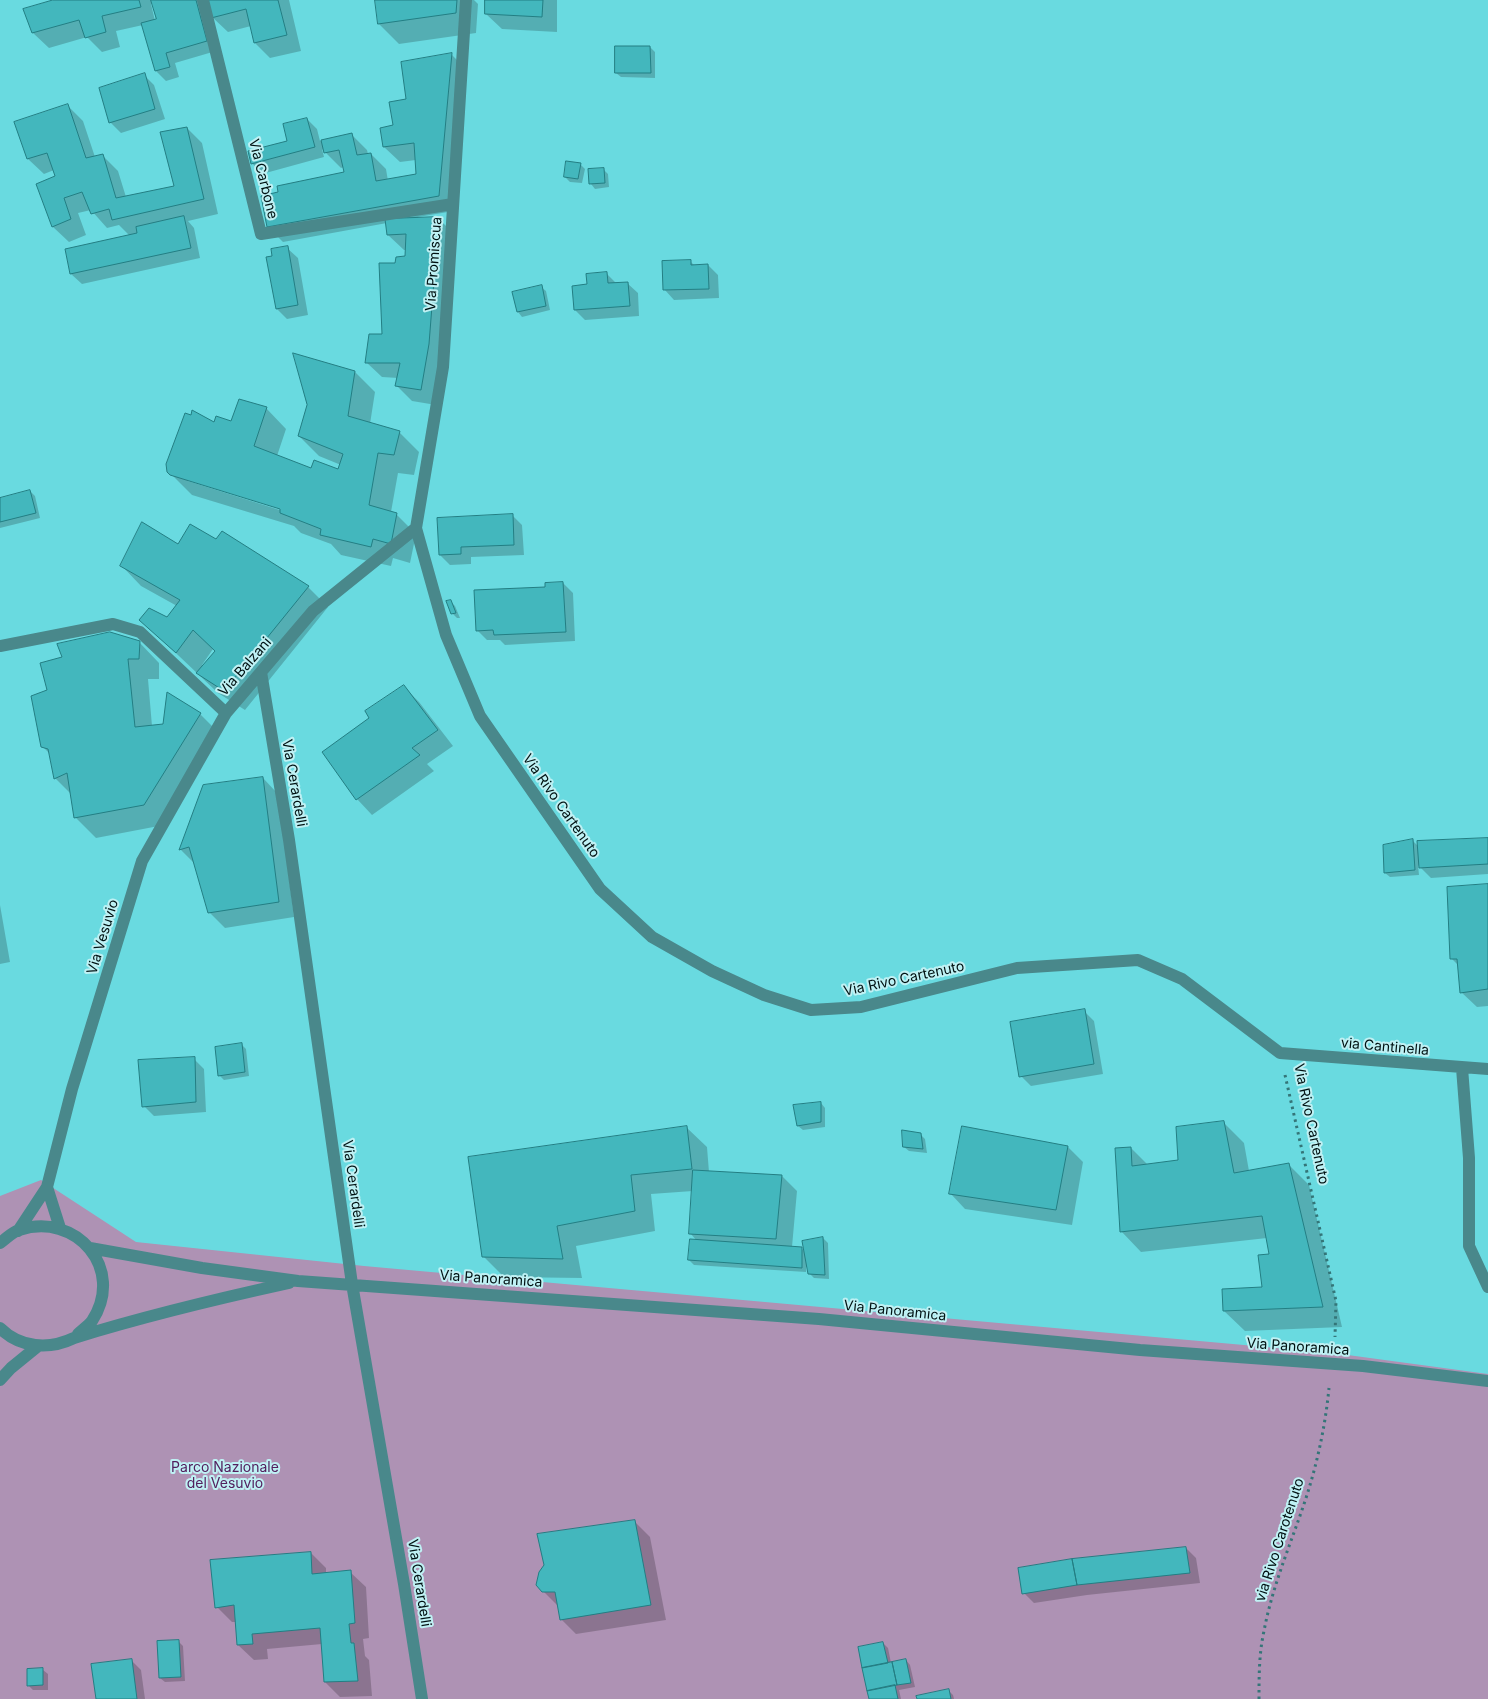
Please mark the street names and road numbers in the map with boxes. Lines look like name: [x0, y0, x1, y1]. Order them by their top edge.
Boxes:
street label: Via Carbone: [245, 137, 281, 221]
street label: Via Promiscua: [422, 216, 446, 312]
street label: Via Balzani: [215, 634, 275, 700]
street label: Via Cerardelli: [278, 738, 310, 828]
street label: Via Rivo Cartenuto: [519, 751, 603, 861]
street label: Via Vesuvio: [84, 898, 122, 976]
street label: Via Rivo Cartenuto: [842, 958, 966, 1000]
street label: via Cantinella: [1340, 1035, 1430, 1059]
street label: Via Rivo Cartenuto: [1290, 1062, 1332, 1186]
street label: Via Cerardelli: [339, 1139, 367, 1229]
street label: Via Panoramica: [439, 1267, 543, 1291]
street label: Via Panoramica: [843, 1297, 947, 1325]
street label: Via Panoramica: [1246, 1335, 1350, 1359]
street label: via Rivo Carotenuto: [1252, 1476, 1308, 1604]
street label: Via Cerardelli: [404, 1538, 434, 1628]

